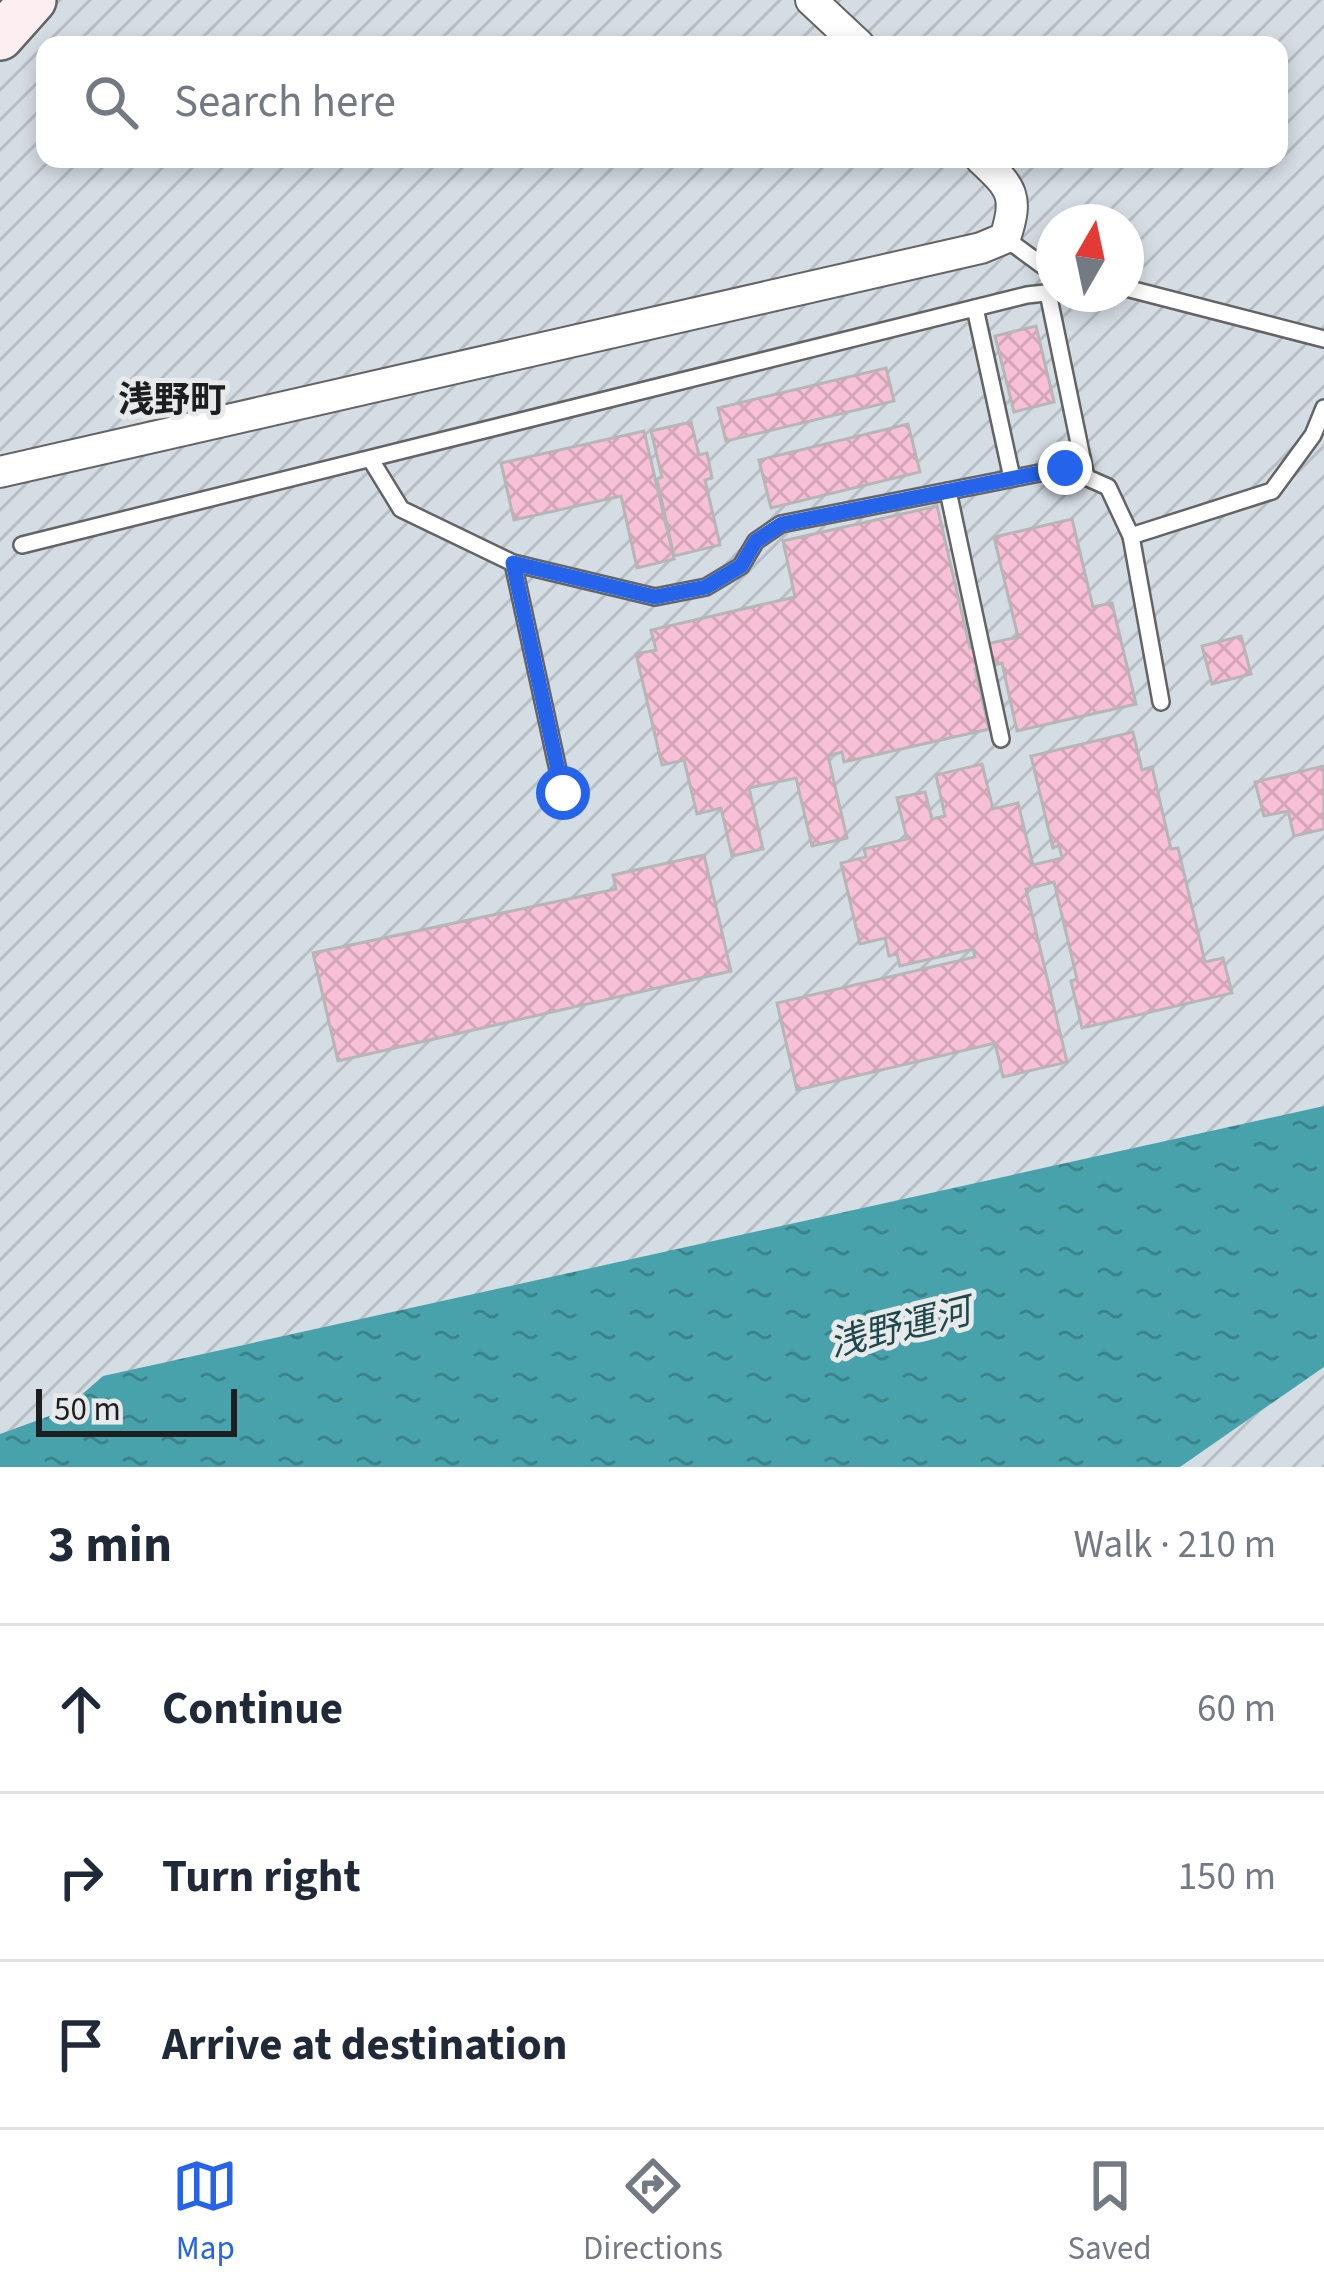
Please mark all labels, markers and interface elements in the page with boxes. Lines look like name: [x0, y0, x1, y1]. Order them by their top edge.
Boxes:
search box: [36, 36, 1288, 168]
icon: search: [78, 69, 144, 135]
text: Search here: [174, 70, 396, 134]
north arrow: [1036, 204, 1144, 312]
district label: 浅野町: [118, 375, 226, 426]
route end: [1038, 441, 1092, 495]
route start: [536, 766, 590, 820]
water label: 浅野運河: [824, 1284, 982, 1370]
scale bar: [36, 1383, 237, 1436]
text: 50 m: [54, 1386, 121, 1433]
text: 3 min: [48, 1509, 172, 1581]
text: Walk · 210 m: [1073, 1517, 1276, 1573]
icon: ahead: [48, 1676, 114, 1742]
text: Continue: [162, 1677, 343, 1741]
text: 60 m: [1197, 1681, 1276, 1737]
icon: right: [48, 1844, 114, 1910]
text: Turn right: [162, 1845, 361, 1909]
text: 150 m: [1178, 1849, 1276, 1905]
icon: arrive: [48, 2012, 114, 2078]
text: Arrive at destination: [162, 2013, 567, 2077]
tab: Map: [172, 2153, 238, 2272]
tab: Directions: [583, 2153, 723, 2272]
tab: Saved: [1067, 2153, 1152, 2272]

